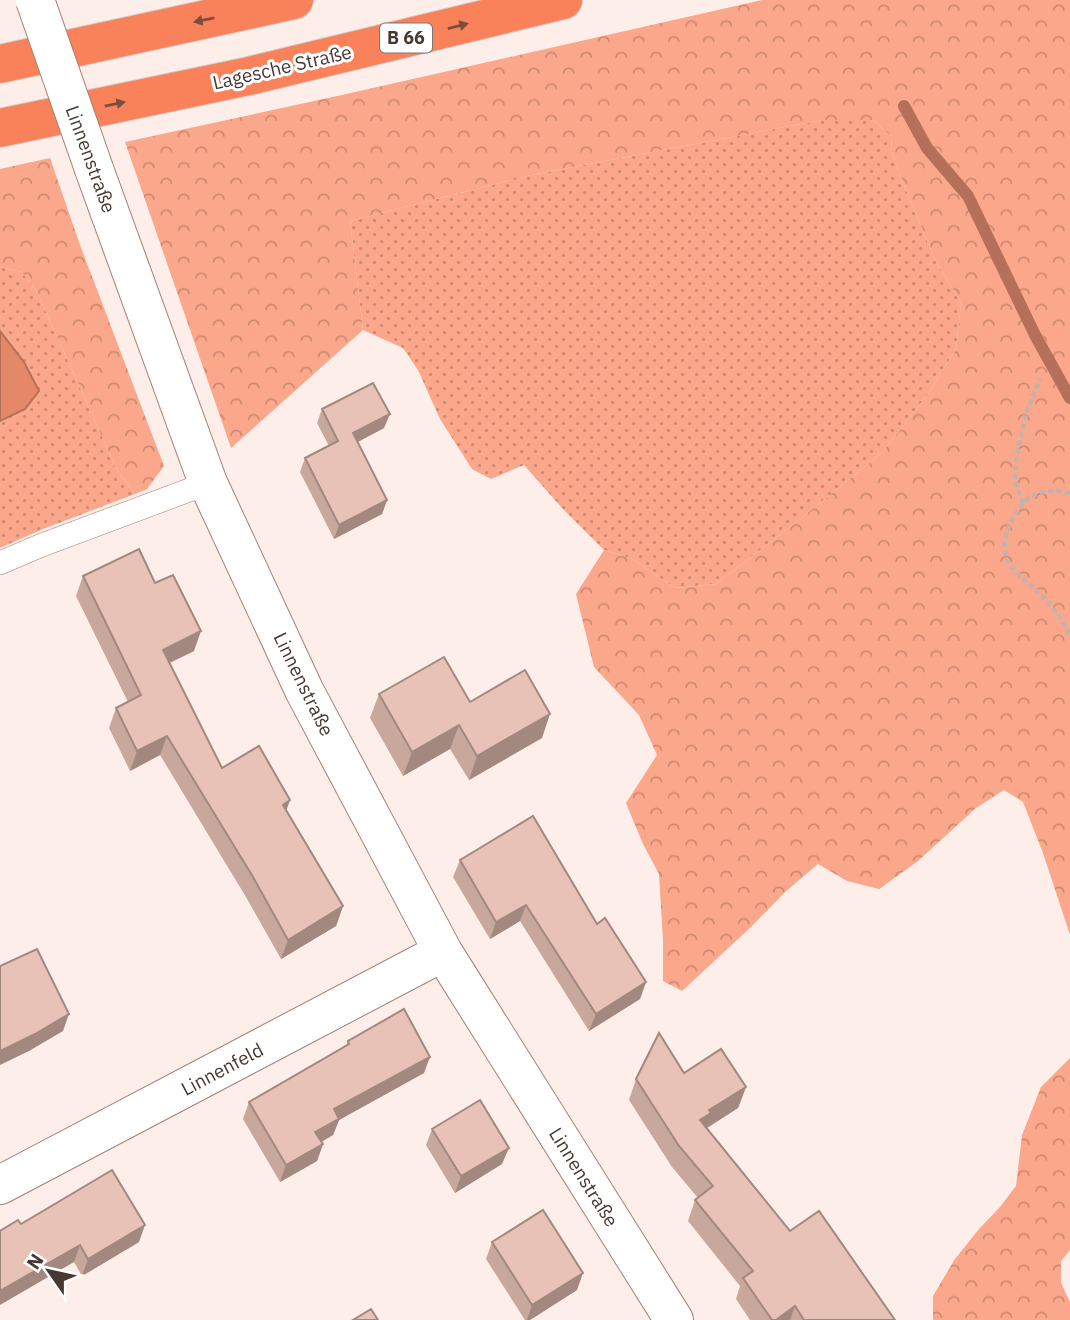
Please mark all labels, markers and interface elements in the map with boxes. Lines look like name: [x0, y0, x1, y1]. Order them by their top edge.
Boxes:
one-way arrow: [193, 14, 215, 25]
one-way arrow: [447, 20, 469, 31]
road number: B 66: [380, 24, 432, 52]
street label: Lagesche Straße: [210, 39, 354, 95]
one-way arrow: [104, 99, 126, 110]
street label: Linnenstraße: [60, 102, 122, 216]
street label: Linnenstraße: [269, 628, 339, 740]
street label: Linnenfeld: [177, 1037, 267, 1101]
street label: Linnenstraße: [544, 1123, 624, 1231]
north arrow: [14, 1236, 84, 1306]
text: N: [21, 1249, 49, 1274]

